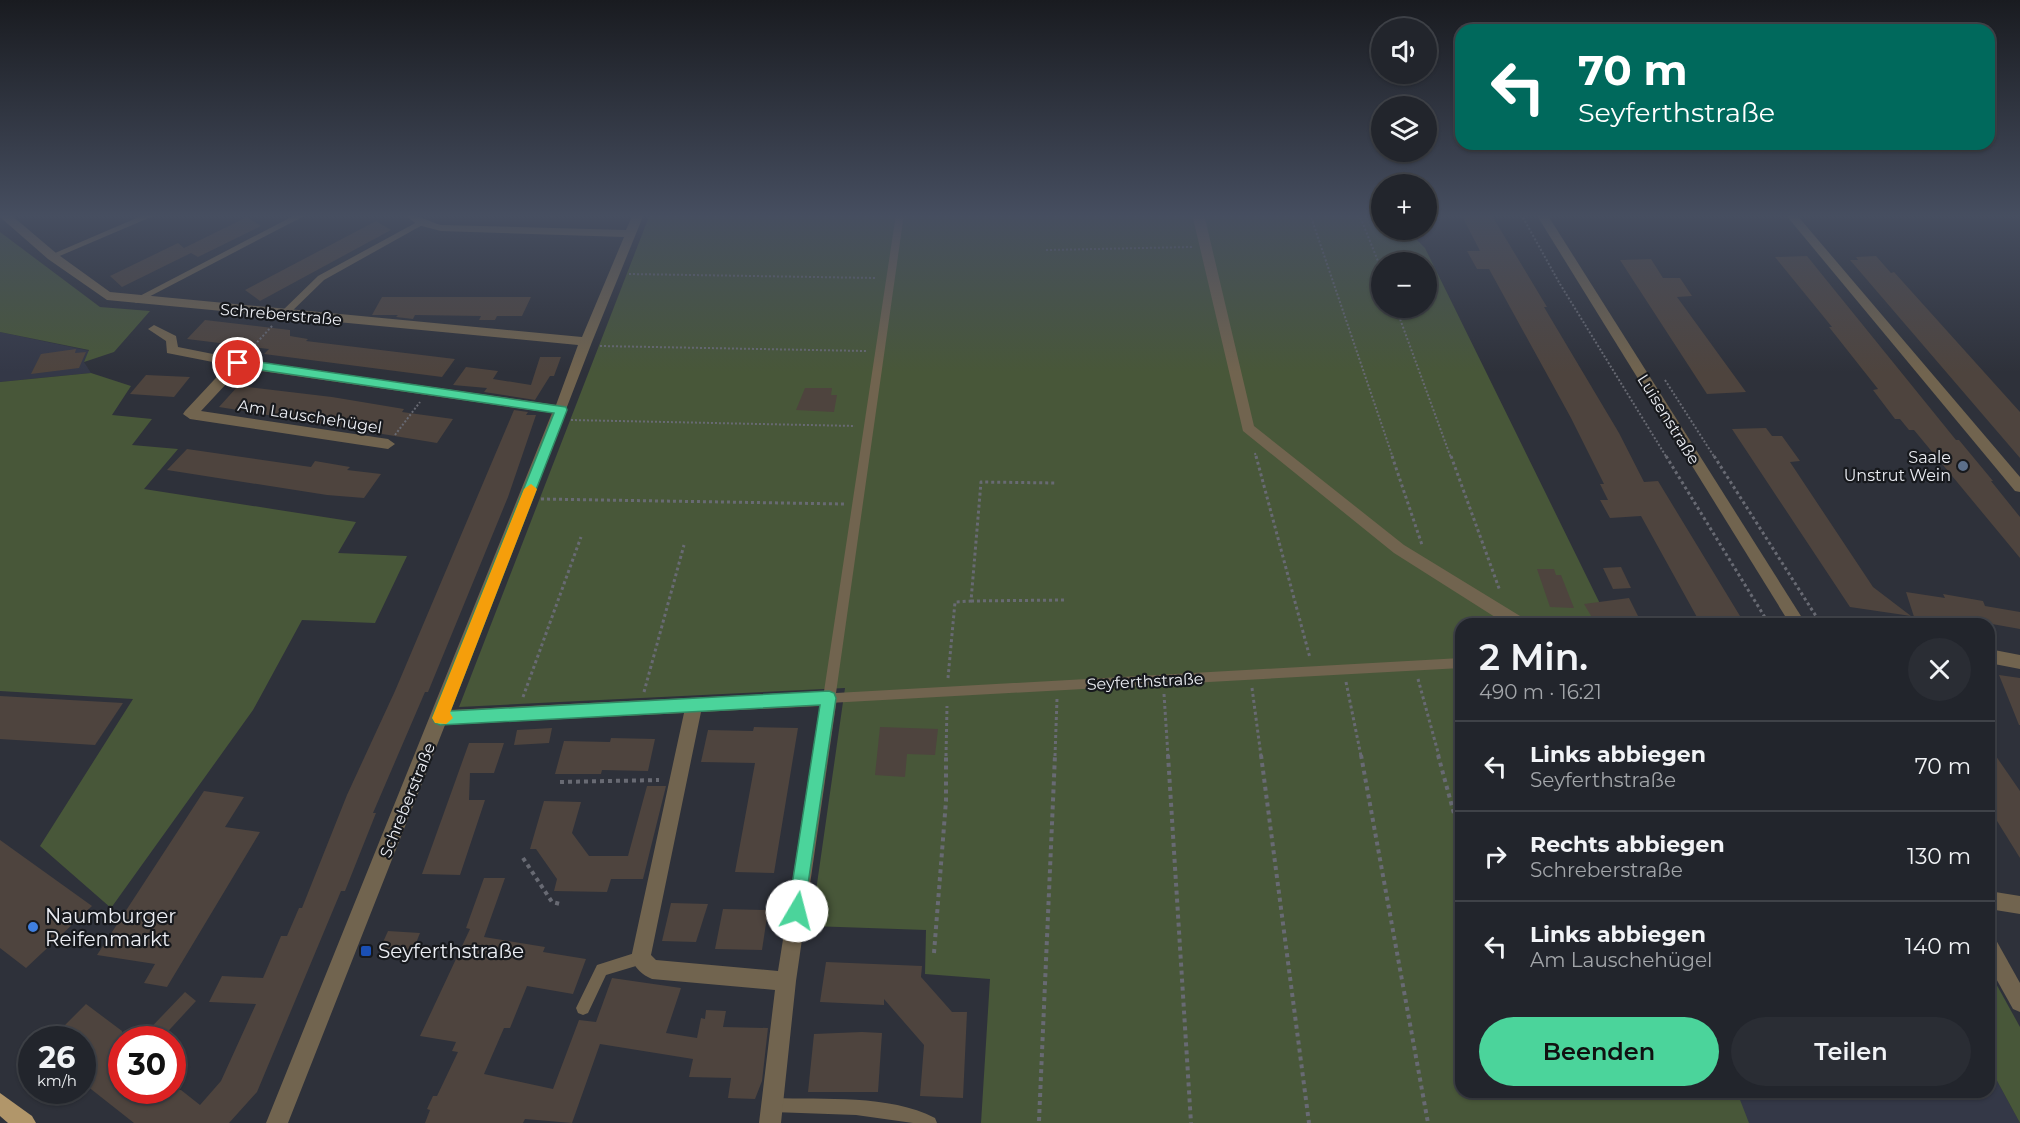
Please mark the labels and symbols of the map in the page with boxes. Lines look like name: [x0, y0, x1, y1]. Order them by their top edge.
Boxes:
street label: Schreberstraße: [219, 300, 343, 329]
pin: [212, 337, 263, 388]
street label: Luisenstraße: [1633, 371, 1704, 468]
street label: Am Lauschehügel: [236, 396, 383, 437]
place label: Saale Unstrut Wein: [1844, 448, 1951, 485]
marker: Saale Unstrut Wein: [1956, 459, 1970, 473]
street label: Seyferthstraße: [1086, 669, 1204, 694]
street label: Schreberstraße: [376, 740, 439, 860]
position arrow: [765, 879, 829, 943]
place label: Naumburger Reifenmarkt: [45, 904, 176, 951]
marker: Naumburger Reifenmarkt: [26, 920, 40, 934]
place label: Seyferthstraße: [378, 939, 524, 963]
marker: Seyferthstraße: [359, 944, 373, 958]
speed limit sign: 30: [108, 1026, 186, 1104]

